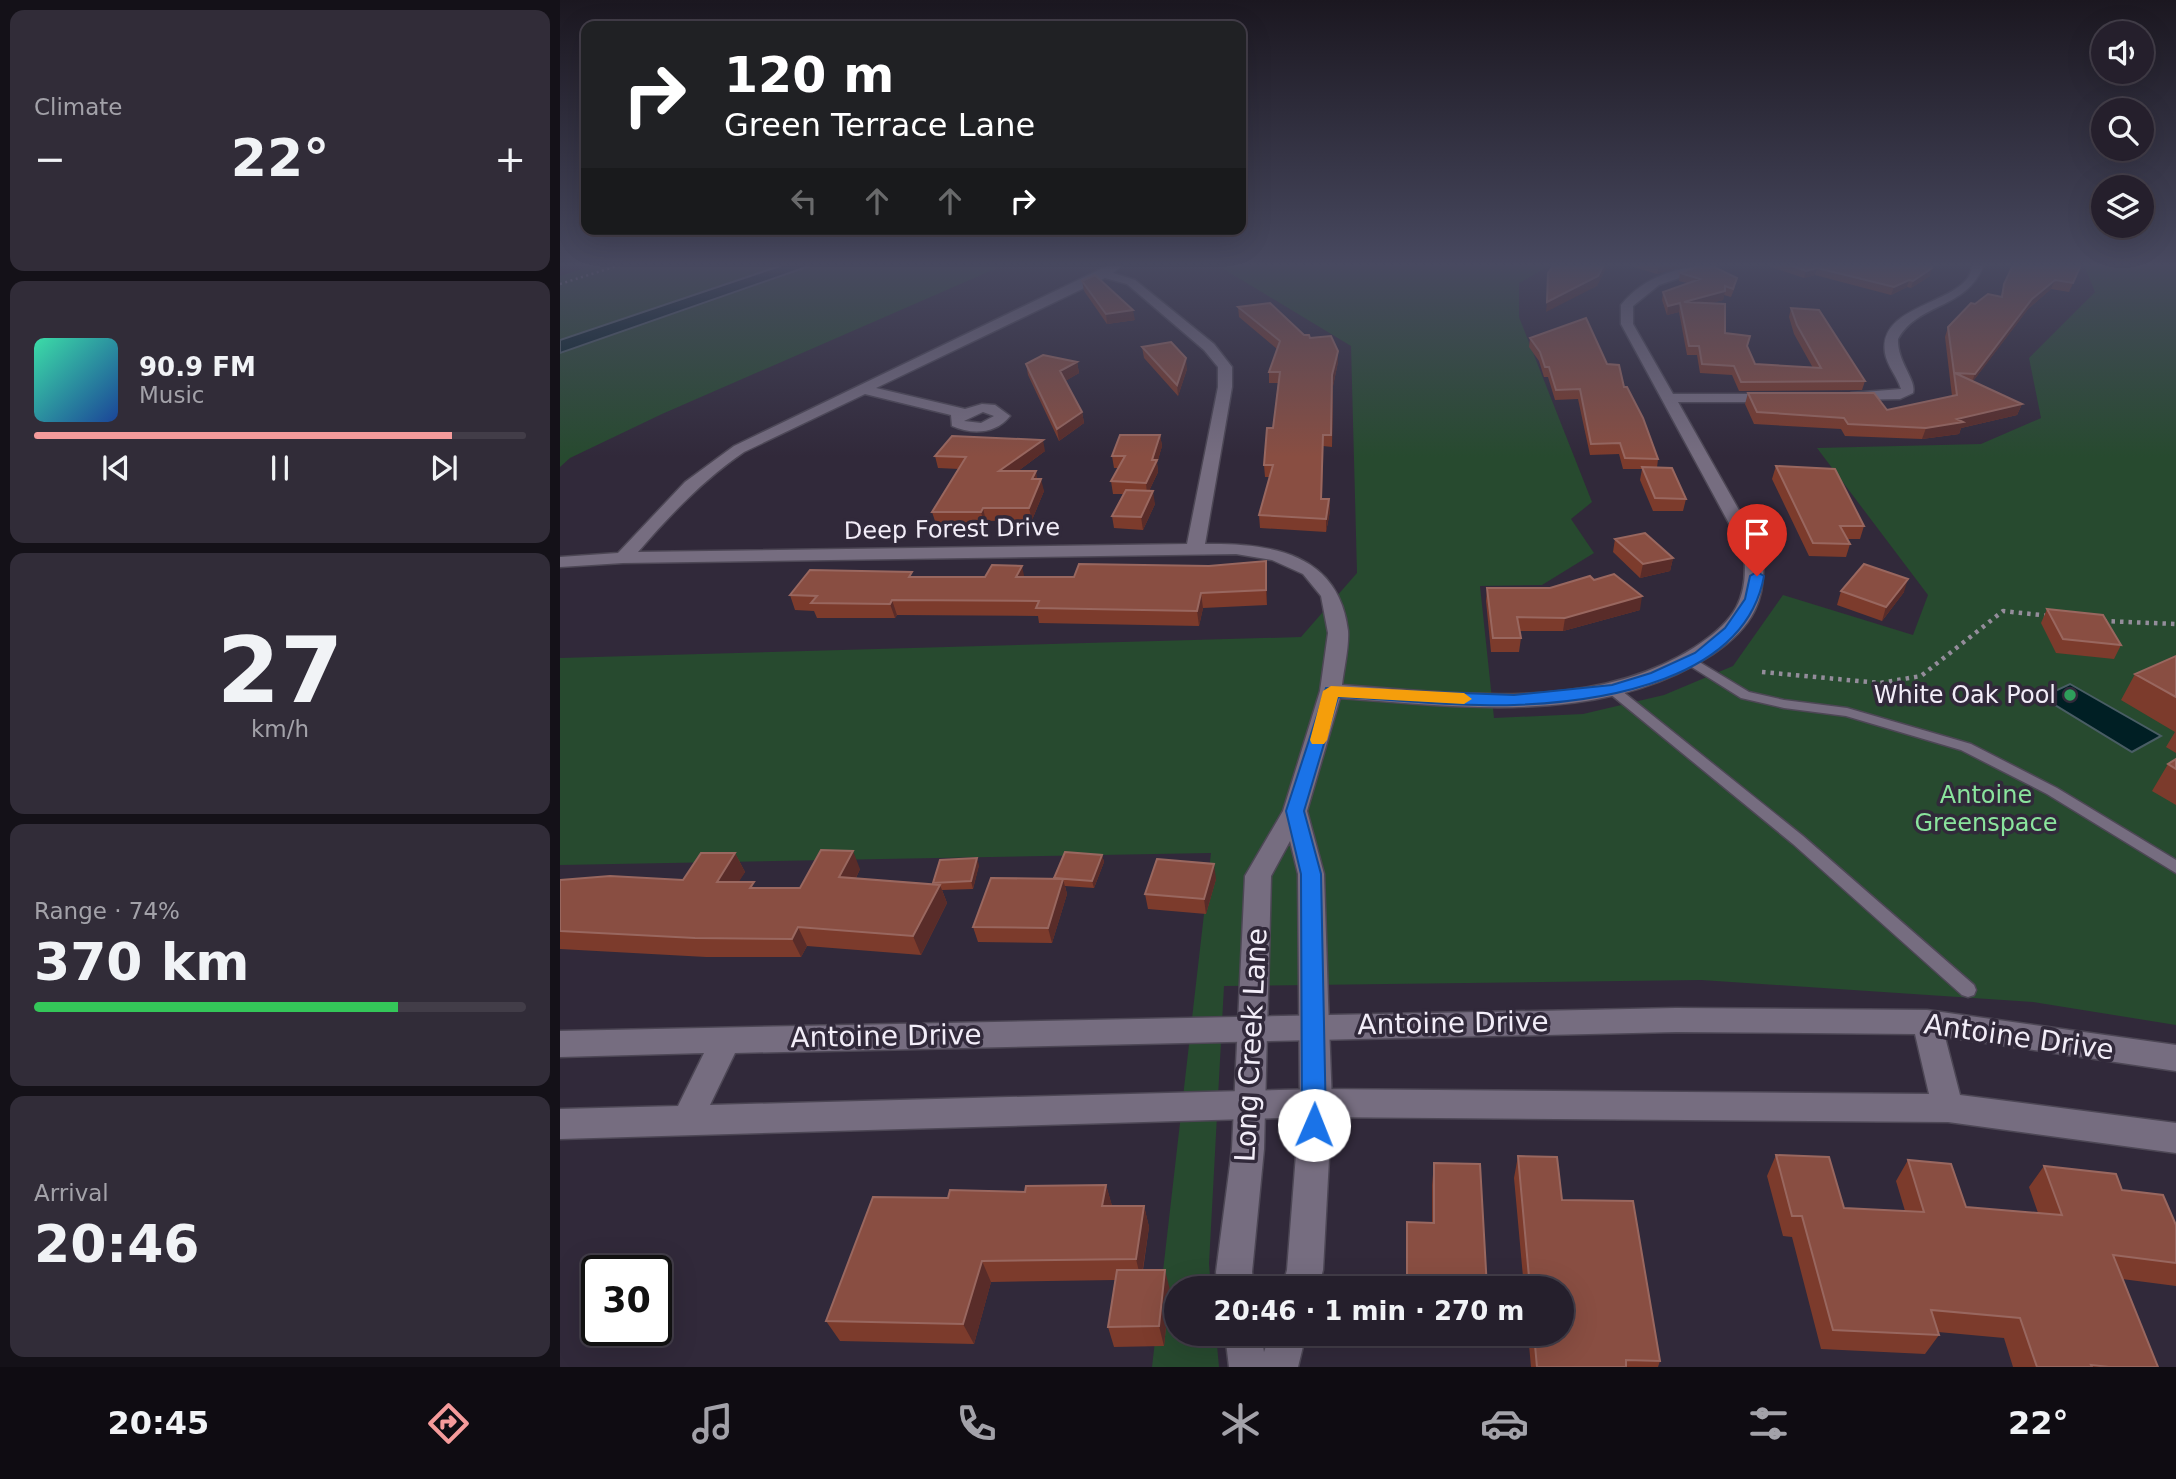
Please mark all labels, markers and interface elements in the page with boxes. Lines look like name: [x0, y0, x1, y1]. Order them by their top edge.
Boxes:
map controls: [2091, 21, 2154, 238]
button: sound: [2091, 21, 2154, 84]
text: 120 m: [724, 47, 894, 104]
icon: right: [609, 49, 700, 140]
text: Climate: [34, 94, 123, 120]
button: search: [2091, 98, 2154, 161]
text: Green Terrace Lane: [724, 106, 1035, 144]
text: 22°: [231, 128, 329, 188]
text: −: [34, 137, 66, 181]
text: +: [494, 137, 526, 181]
button: layers: [2091, 175, 2154, 238]
icon: left: [785, 182, 823, 220]
icon: ahead: [858, 182, 896, 220]
icon: ahead: [931, 182, 969, 220]
icon: right: [1004, 182, 1042, 220]
text: 90.9 FM: [139, 352, 256, 382]
text: Music: [139, 382, 204, 408]
icon: previous: [97, 449, 135, 487]
icon: pause: [261, 449, 299, 487]
icon: next: [425, 449, 463, 487]
pin: [1727, 504, 1787, 576]
street label: Deep Forest Drive: [844, 513, 1060, 545]
icon: arrive: [1738, 515, 1776, 553]
text: 27: [217, 618, 343, 723]
place label: White Oak Pool: [1874, 681, 2056, 709]
marker: White Oak Pool: [2062, 687, 2078, 703]
text: km/h: [251, 716, 309, 742]
park label: Antoine Greenspace: [1914, 781, 2058, 837]
text: Range · 74%: [34, 898, 180, 924]
street label: Long Creek Lane: [1228, 927, 1274, 1163]
text: 370 km: [34, 932, 249, 992]
street label: Antoine Drive: [1357, 1005, 1549, 1041]
street label: Antoine Drive: [1922, 1007, 2116, 1067]
street label: Antoine Drive: [790, 1018, 982, 1054]
position arrow: [1277, 1088, 1351, 1162]
text: Arrival: [34, 1180, 109, 1206]
text: 20:46: [34, 1214, 200, 1274]
speed limit sign: 30: [581, 1255, 672, 1346]
text: 20:46 · 1 min · 270 m: [1214, 1296, 1524, 1326]
icon: directions: [424, 1399, 473, 1448]
icon: music: [688, 1399, 737, 1448]
icon: phone: [952, 1399, 1001, 1448]
icon: climate: [1216, 1399, 1265, 1448]
icon: car: [1480, 1399, 1529, 1448]
icon: filters: [1744, 1399, 1793, 1448]
text: 20:45: [107, 1404, 209, 1442]
text: 22°: [2008, 1404, 2068, 1442]

